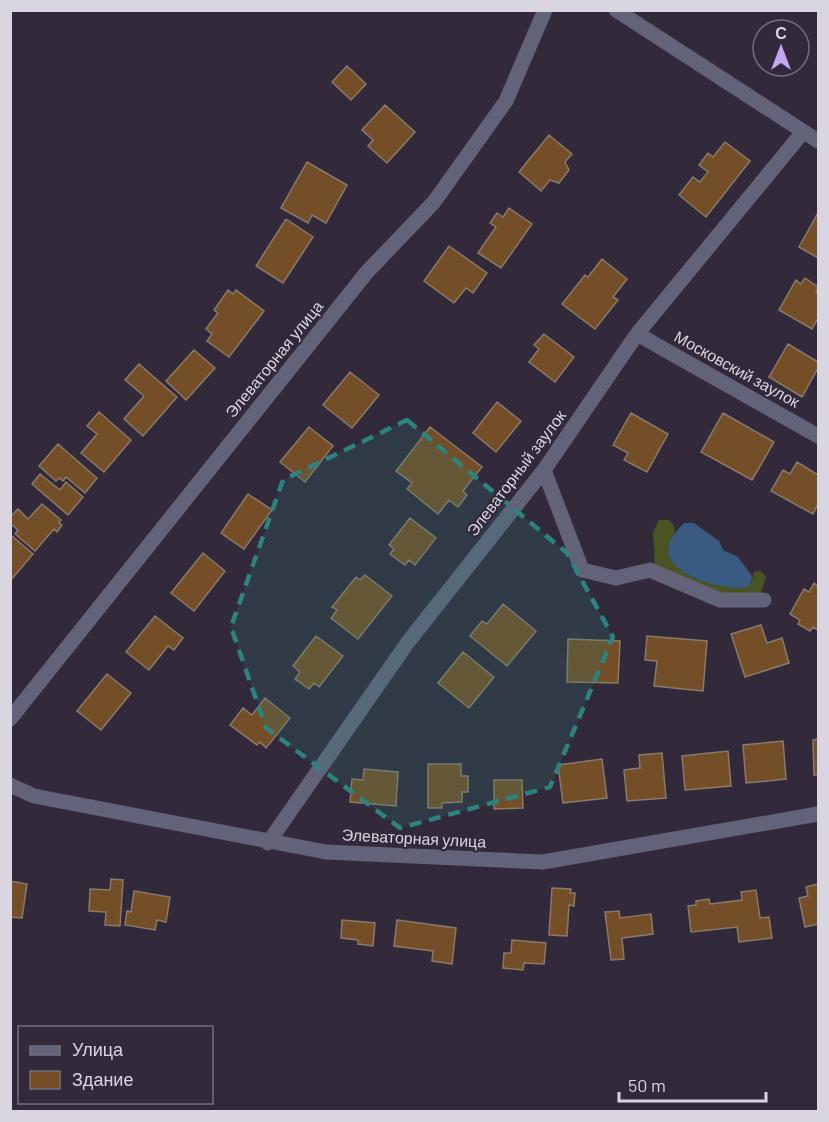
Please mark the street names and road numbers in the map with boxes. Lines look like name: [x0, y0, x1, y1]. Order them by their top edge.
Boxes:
street label: Элеваторная улица: [221, 296, 327, 421]
street label: Московский заулок: [671, 326, 804, 411]
street label: Элеваторный заулок: [462, 405, 570, 539]
street label: Элеваторная улица: [341, 824, 487, 851]

